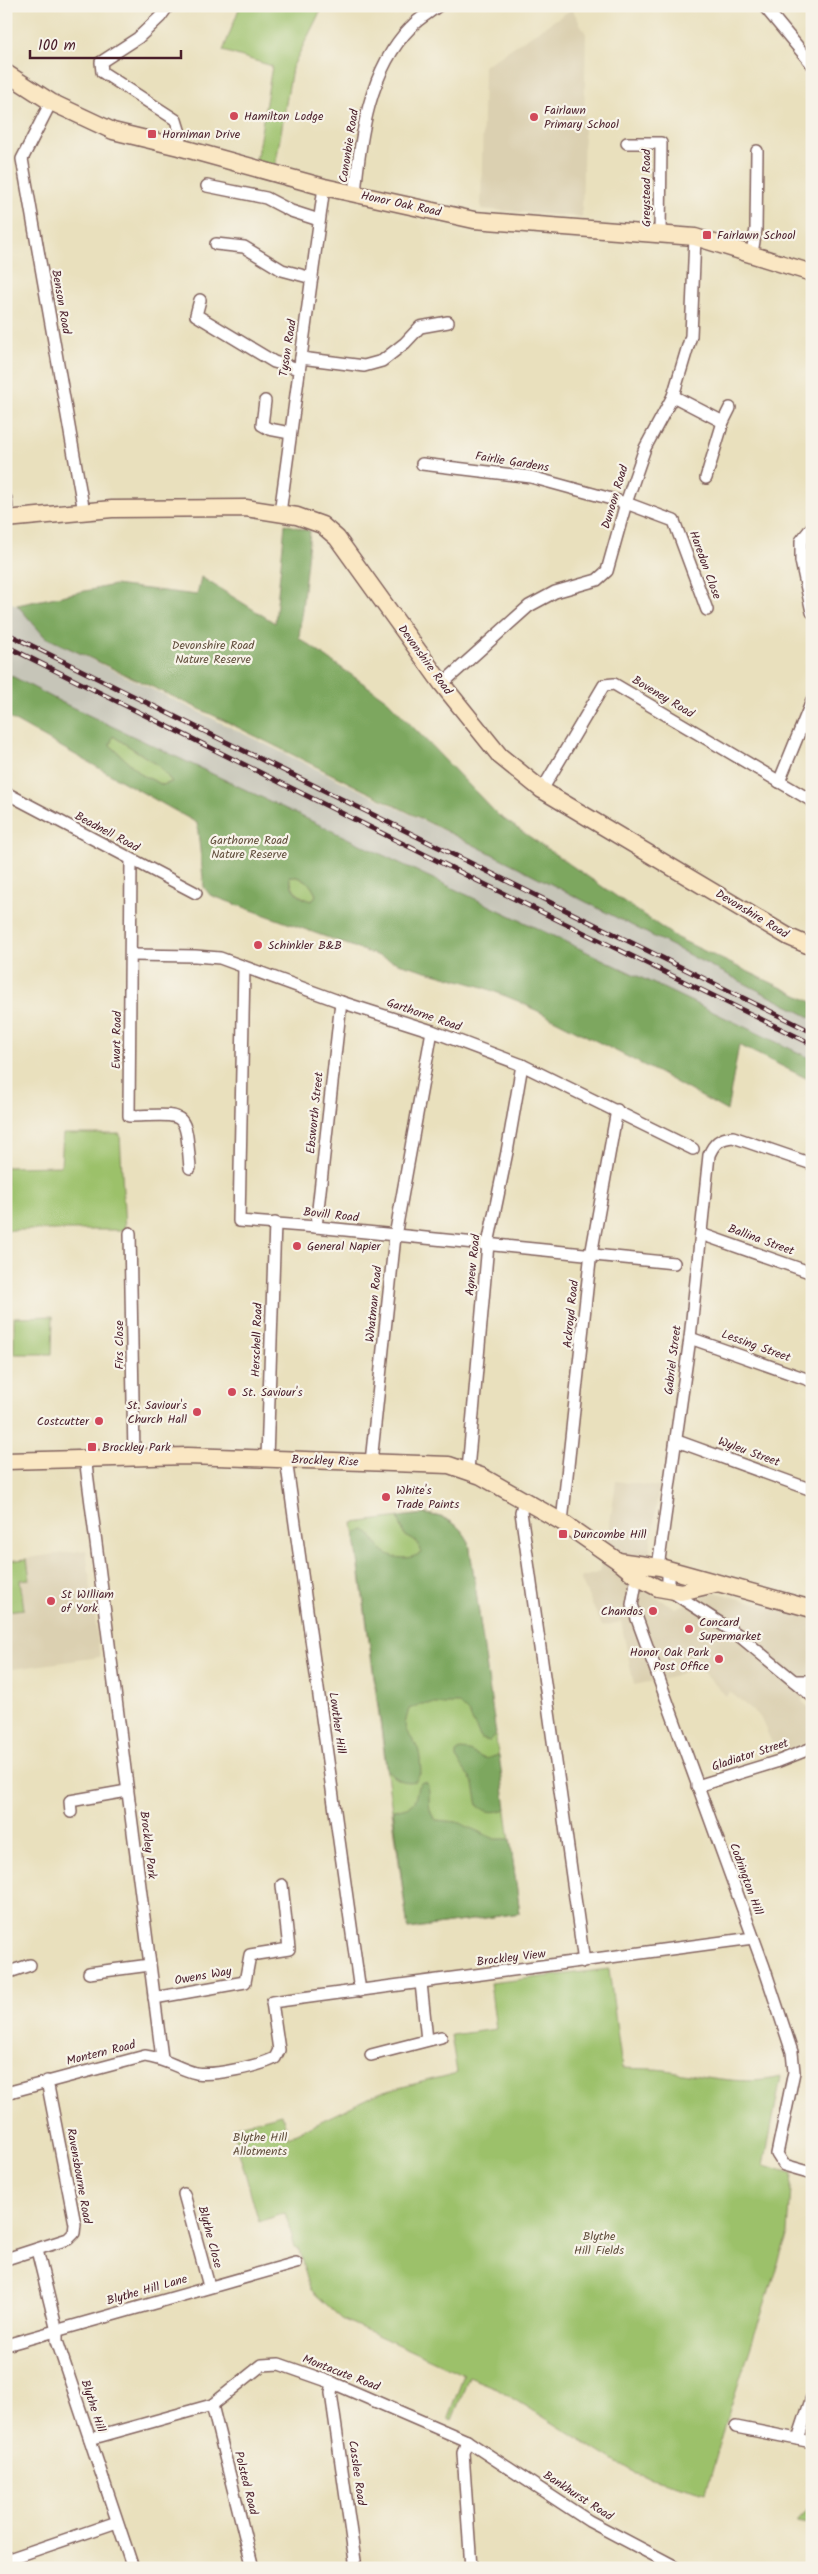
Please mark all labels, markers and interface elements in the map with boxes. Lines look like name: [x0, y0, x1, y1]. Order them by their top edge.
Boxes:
scale bar: [30, 28, 181, 60]
text: 100 m: [38, 34, 76, 58]
place label: Fairlawn Primary School: [544, 101, 619, 134]
place label: Hamilton Lodge: [244, 107, 324, 126]
street label: Canonbie Road: [334, 107, 364, 184]
marker: Hamilton Lodge: [228, 110, 240, 122]
marker: Fairlawn Primary School: [528, 111, 540, 123]
place label: Horniman Drive: [162, 125, 241, 144]
marker: Horniman Drive: [146, 128, 158, 140]
street label: Greystead Road: [637, 148, 656, 227]
street label: Honor Oak Road: [359, 186, 444, 222]
place label: Fairlawn School: [717, 226, 796, 245]
marker: Fairlawn School: [701, 229, 713, 241]
street label: Benson Road: [46, 268, 76, 337]
street label: Tyson Road: [274, 317, 302, 378]
street label: Fairlie Gardens: [474, 447, 550, 477]
street label: Dunoon Road: [596, 462, 634, 531]
street label: Haredon Close: [684, 528, 726, 603]
street label: Devonshire Road: [393, 621, 458, 700]
park label: Devonshire Road Nature Reserve: [172, 636, 255, 669]
street label: Boveney Road: [628, 671, 699, 724]
street label: Beadnell Road: [71, 807, 144, 858]
park label: Garthorne Road Nature Reserve: [210, 831, 289, 864]
street label: Devonshire Road: [712, 885, 793, 944]
place label: Schinkler B&B: [268, 936, 342, 955]
marker: Schinkler B&B: [252, 939, 264, 951]
street label: Garthorne Road: [384, 993, 465, 1037]
street label: Ewart Road: [107, 1010, 127, 1069]
street label: Ebsworth Street: [301, 1071, 329, 1155]
street label: Bovill Road: [302, 1203, 361, 1227]
street label: Ballina Street: [725, 1219, 797, 1261]
street label: Agnew Road: [460, 1232, 486, 1297]
place label: General Napier: [307, 1237, 382, 1256]
marker: General Napier: [291, 1240, 303, 1252]
street label: Whatman Road: [361, 1264, 388, 1343]
street label: Ackroyd Road: [558, 1278, 584, 1349]
street label: Herschell Road: [246, 1301, 268, 1378]
street label: Firs Close: [110, 1320, 129, 1370]
street label: Gabriel Street: [659, 1324, 687, 1396]
street label: Lessing Street: [719, 1325, 794, 1367]
place label: St. Saviour's: [242, 1383, 303, 1402]
marker: St. Saviour's: [226, 1386, 238, 1398]
place label: St. Saviour's Church Hall: [126, 1396, 187, 1429]
marker: St. Saviour's Church Hall: [191, 1406, 203, 1418]
place label: Costcutter: [37, 1412, 90, 1431]
marker: Costcutter: [93, 1415, 105, 1427]
street label: Wyleu Street: [716, 1432, 783, 1472]
place label: Brockley Park: [102, 1438, 171, 1457]
marker: Brockley Park: [86, 1441, 98, 1453]
street label: Brockley Rise: [291, 1450, 359, 1472]
place label: White's Trade Paints: [396, 1481, 459, 1514]
marker: White's Trade Paints: [380, 1491, 392, 1503]
place label: Duncombe Hill: [573, 1525, 647, 1544]
marker: Duncombe Hill: [557, 1528, 569, 1540]
place label: St WIlliam of York: [61, 1585, 114, 1618]
marker: St WIlliam of York: [45, 1595, 57, 1607]
place label: Chandos: [601, 1602, 643, 1621]
marker: Chandos: [647, 1605, 659, 1617]
place label: Concard Supermarket: [699, 1613, 761, 1646]
marker: Concard Supermarket: [683, 1623, 695, 1635]
place label: Honor Oak Park Post Office: [630, 1643, 710, 1676]
marker: Honor Oak Park Post Office: [713, 1653, 725, 1665]
street label: Lowther Hill: [323, 1691, 351, 1755]
street label: Gladiator Street: [709, 1734, 791, 1776]
street label: Brockley Park: [134, 1810, 162, 1881]
street label: Codrington Hill: [724, 1840, 768, 1918]
street label: Brockley View: [475, 1944, 548, 1972]
street label: Owens Way: [173, 1962, 233, 1990]
street label: Montern Road: [64, 2035, 139, 2071]
street label: Ravensbourne Road: [61, 2127, 97, 2226]
park label: Blythe Hill Allotments: [233, 2128, 287, 2161]
street label: Blythe Close: [193, 2204, 228, 2271]
park label: Blythe Hill Fields: [574, 2227, 624, 2260]
street label: Blythe Hill Lane: [104, 2269, 190, 2311]
street label: Montacute Road: [300, 2350, 383, 2397]
street label: Blythe Hill: [76, 2377, 110, 2435]
street label: Casslee Road: [343, 2439, 371, 2508]
street label: Polsted Road: [229, 2449, 263, 2518]
street label: Bankhurst Road: [539, 2466, 618, 2526]

